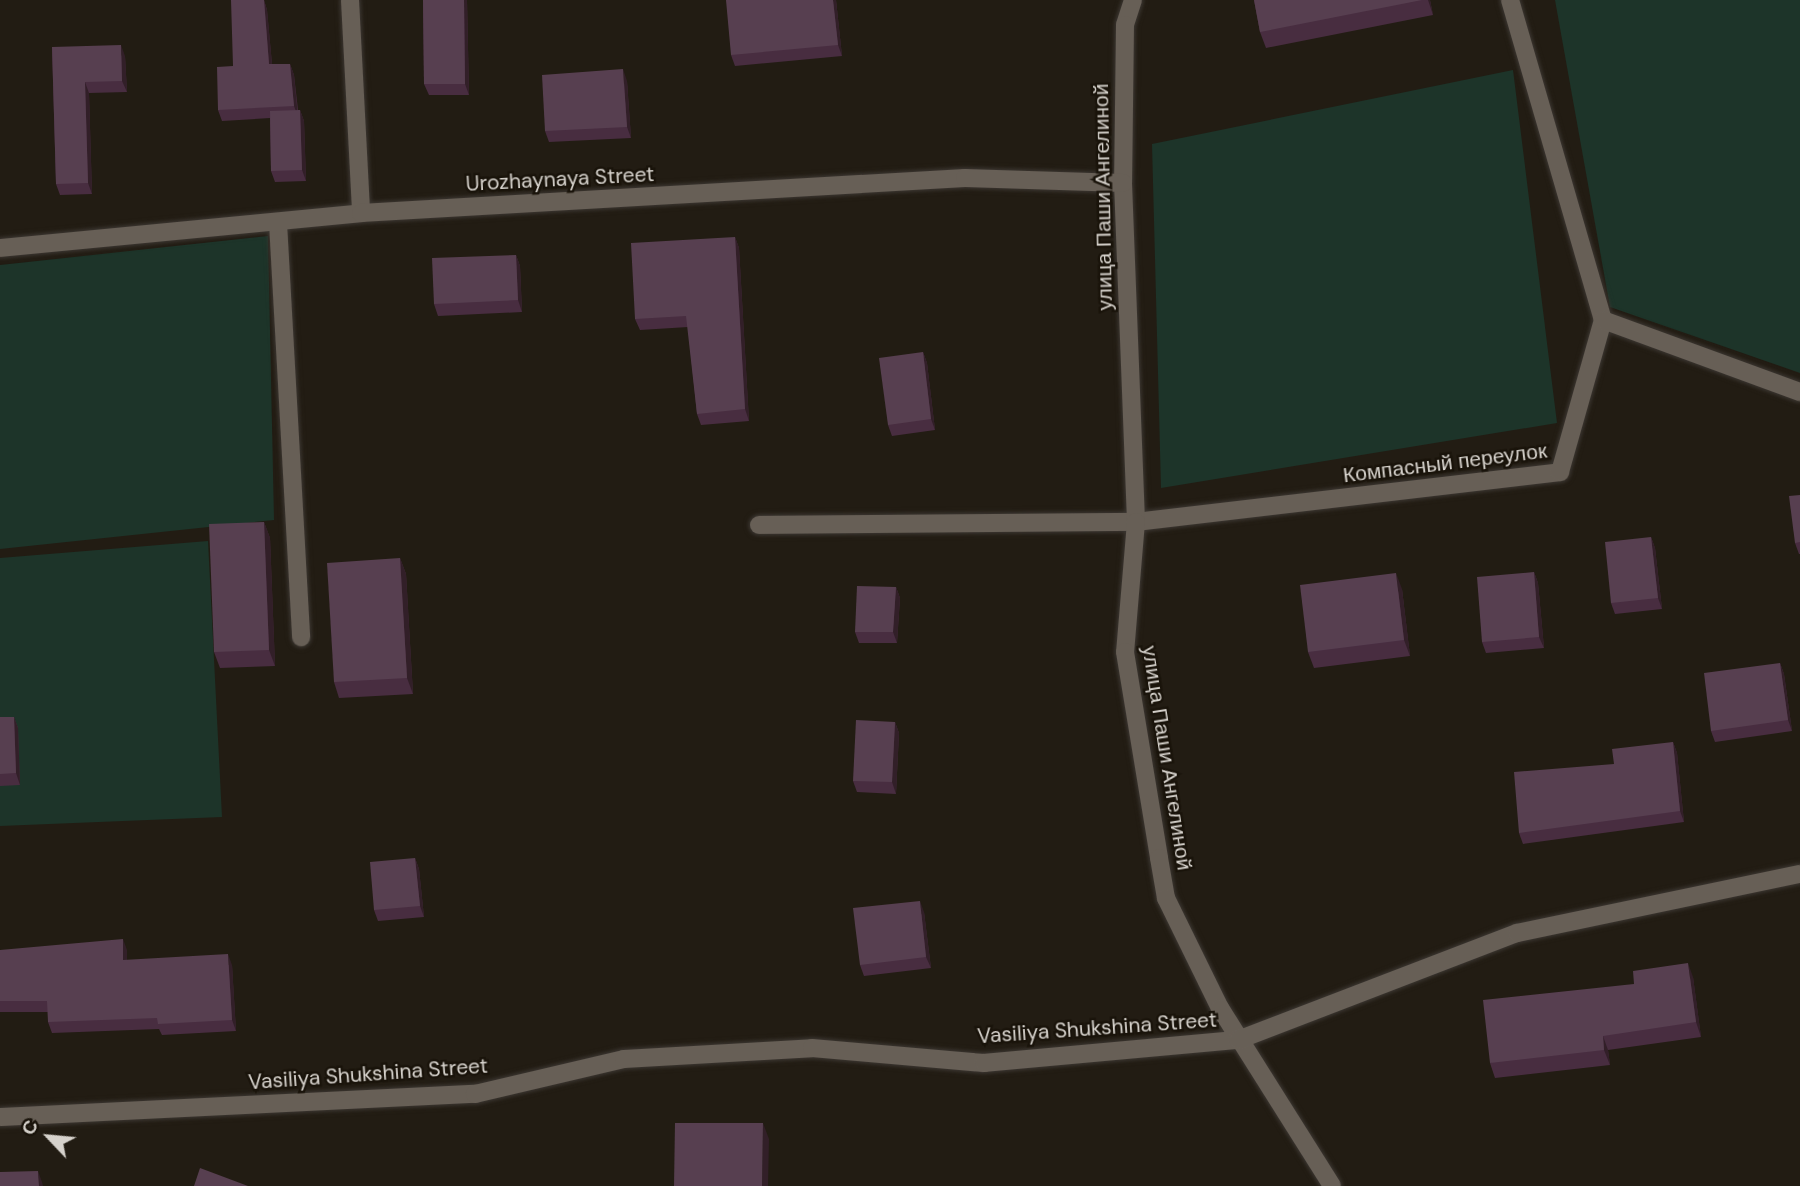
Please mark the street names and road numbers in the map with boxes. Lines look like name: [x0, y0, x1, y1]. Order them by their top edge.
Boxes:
street label: улица Паши Ангелиной: [1088, 83, 1118, 311]
street label: Urozhaynaya Street: [465, 161, 655, 197]
street label: Компасный переулок: [1341, 438, 1549, 488]
street label: улица Паши Ангелиной: [1137, 644, 1197, 872]
street label: Vasiliya Shukshina Street: [976, 1007, 1218, 1049]
street label: Vasiliya Shukshina Street: [247, 1053, 489, 1095]

